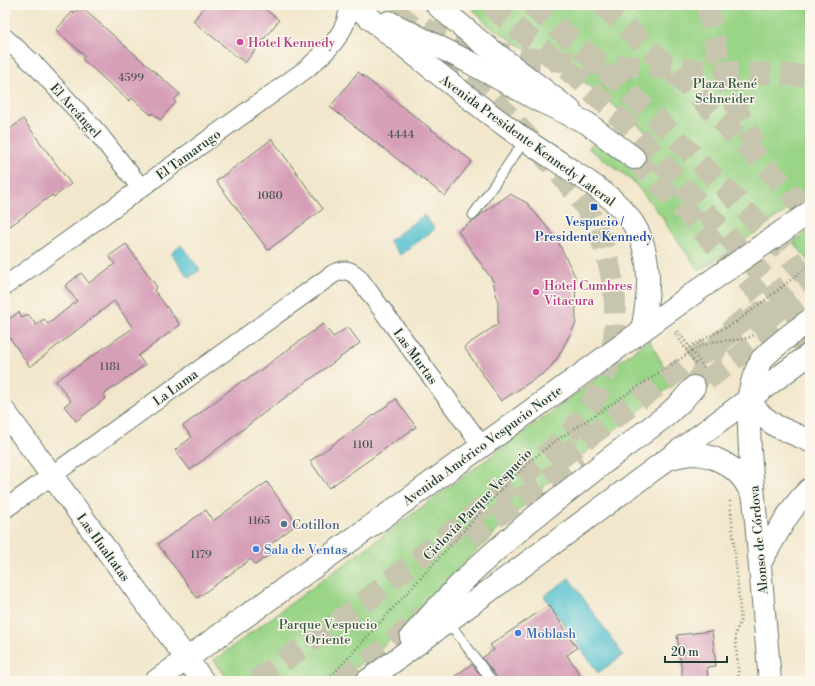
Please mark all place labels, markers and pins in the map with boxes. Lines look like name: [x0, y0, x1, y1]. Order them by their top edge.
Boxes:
place label: Hotel Kennedy: [248, 35, 336, 51]
marker: Hotel Kennedy: [235, 37, 245, 47]
marker: Vespucio / Presidente Kennedy: [589, 202, 599, 212]
place label: Vespucio / Presidente Kennedy: [535, 214, 654, 245]
place label: Hotel Cumbres Vitacura: [543, 278, 632, 309]
marker: Hotel Cumbres Vitacura: [531, 287, 541, 297]
place label: Cotillon: [292, 517, 340, 533]
marker: Cotillon: [279, 519, 289, 529]
place label: Sala de Ventas: [264, 542, 348, 558]
marker: Sala de Ventas: [251, 544, 261, 554]
place label: Moblash: [526, 626, 576, 642]
marker: Moblash: [513, 628, 523, 638]

